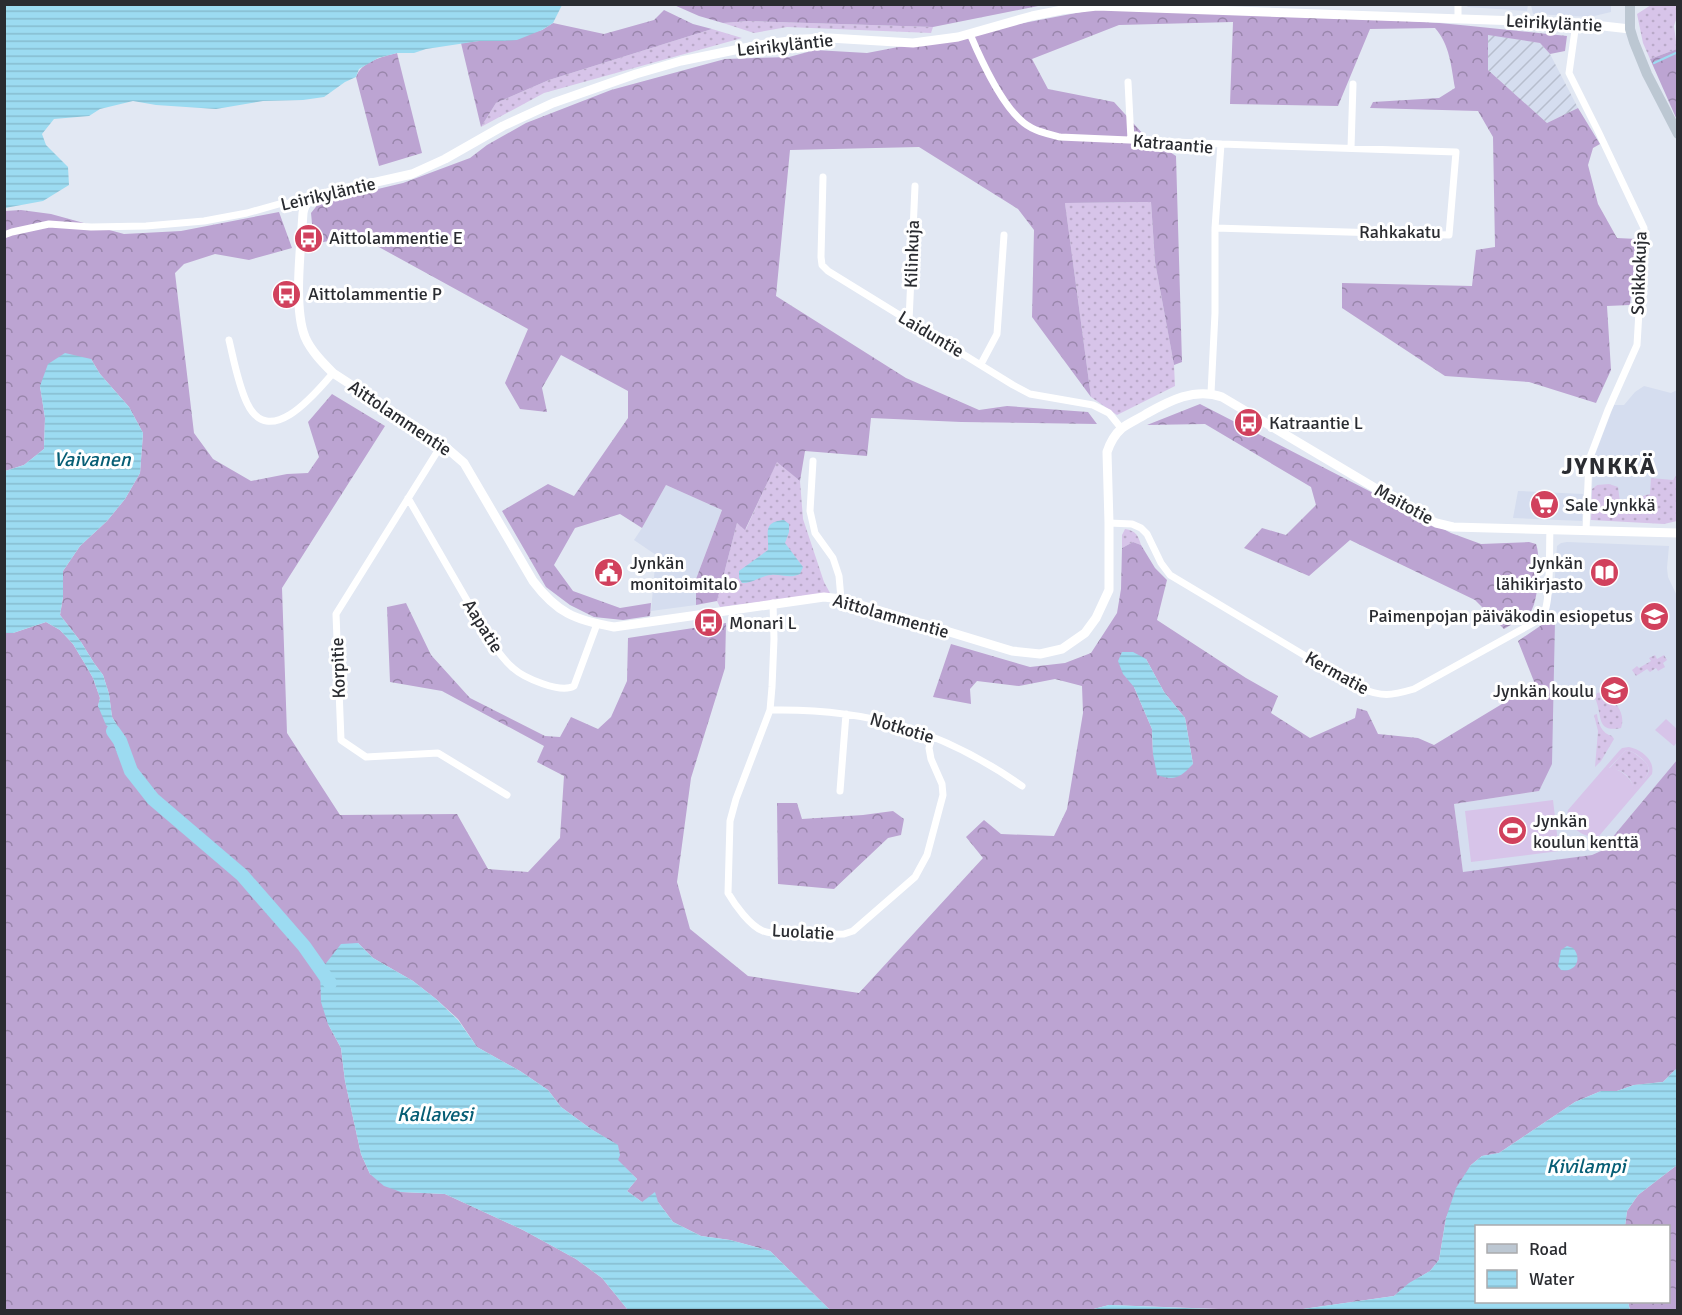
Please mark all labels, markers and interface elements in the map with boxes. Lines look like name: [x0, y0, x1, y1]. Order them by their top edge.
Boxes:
street label: Leirikyläntie: [1505, 9, 1603, 37]
street label: Leirikyläntie: [736, 29, 834, 61]
street label: Katraantie: [1132, 130, 1214, 158]
street label: Leirikyläntie: [278, 172, 378, 216]
street label: Kilinkuja: [900, 220, 924, 288]
street label: Rahkakatu: [1359, 221, 1441, 243]
bus stop icon: Aittolammentie E: [292, 222, 324, 254]
place label: Aittolammentie E: [329, 227, 463, 249]
street label: Soikkokuja: [1627, 231, 1651, 315]
bus stop icon: Aittolammentie P: [271, 278, 303, 310]
place label: Aittolammentie P: [308, 283, 442, 305]
street label: Laiduntie: [894, 306, 968, 362]
street label: Aittolammentie: [344, 375, 456, 461]
bus stop icon: Katraantie L: [1232, 407, 1264, 439]
place label: Katraantie L: [1269, 412, 1363, 434]
water label: Vaivanen: [53, 447, 132, 472]
district label: JYNKKÄ: [1561, 451, 1657, 481]
street label: Maitotie: [1371, 479, 1437, 529]
supermarket icon: Sale Jynkkä: [1528, 489, 1560, 521]
place label: Sale Jynkkä: [1565, 494, 1656, 516]
place label: Jynkän monitoimitalo: [630, 552, 738, 595]
place label: Jynkän lähikirjasto: [1496, 552, 1583, 595]
public building icon: Jynkän monitoimitalo: [593, 557, 625, 589]
library icon: Jynkän lähikirjasto: [1588, 557, 1620, 589]
street label: Aittolammentie: [830, 589, 952, 643]
street label: Aapatie: [458, 595, 508, 657]
school or university icon: Paimenpojan päiväkodin esiopetus: [1638, 600, 1670, 632]
place label: Paimenpojan päiväkodin esiopetus: [1369, 605, 1633, 627]
bus stop icon: Monari L: [692, 607, 724, 639]
place label: Monari L: [729, 612, 797, 634]
street label: Korpitie: [326, 637, 350, 699]
street label: Kermatie: [1301, 646, 1373, 700]
school or university icon: Jynkän koulu: [1599, 675, 1631, 707]
place label: Jynkän koulu: [1493, 680, 1594, 702]
street label: Notkotie: [867, 708, 937, 748]
place label: Jynkän koulun kenttä: [1533, 810, 1639, 853]
sports icon: Jynkän koulun kenttä: [1496, 815, 1528, 847]
street label: Luolatie: [771, 919, 835, 945]
water label: Kallavesi: [397, 1102, 475, 1127]
water label: Kivilampi: [1546, 1154, 1627, 1179]
legend: [1475, 1225, 1670, 1303]
text: Road: [1529, 1238, 1568, 1260]
text: Water: [1529, 1268, 1575, 1290]

